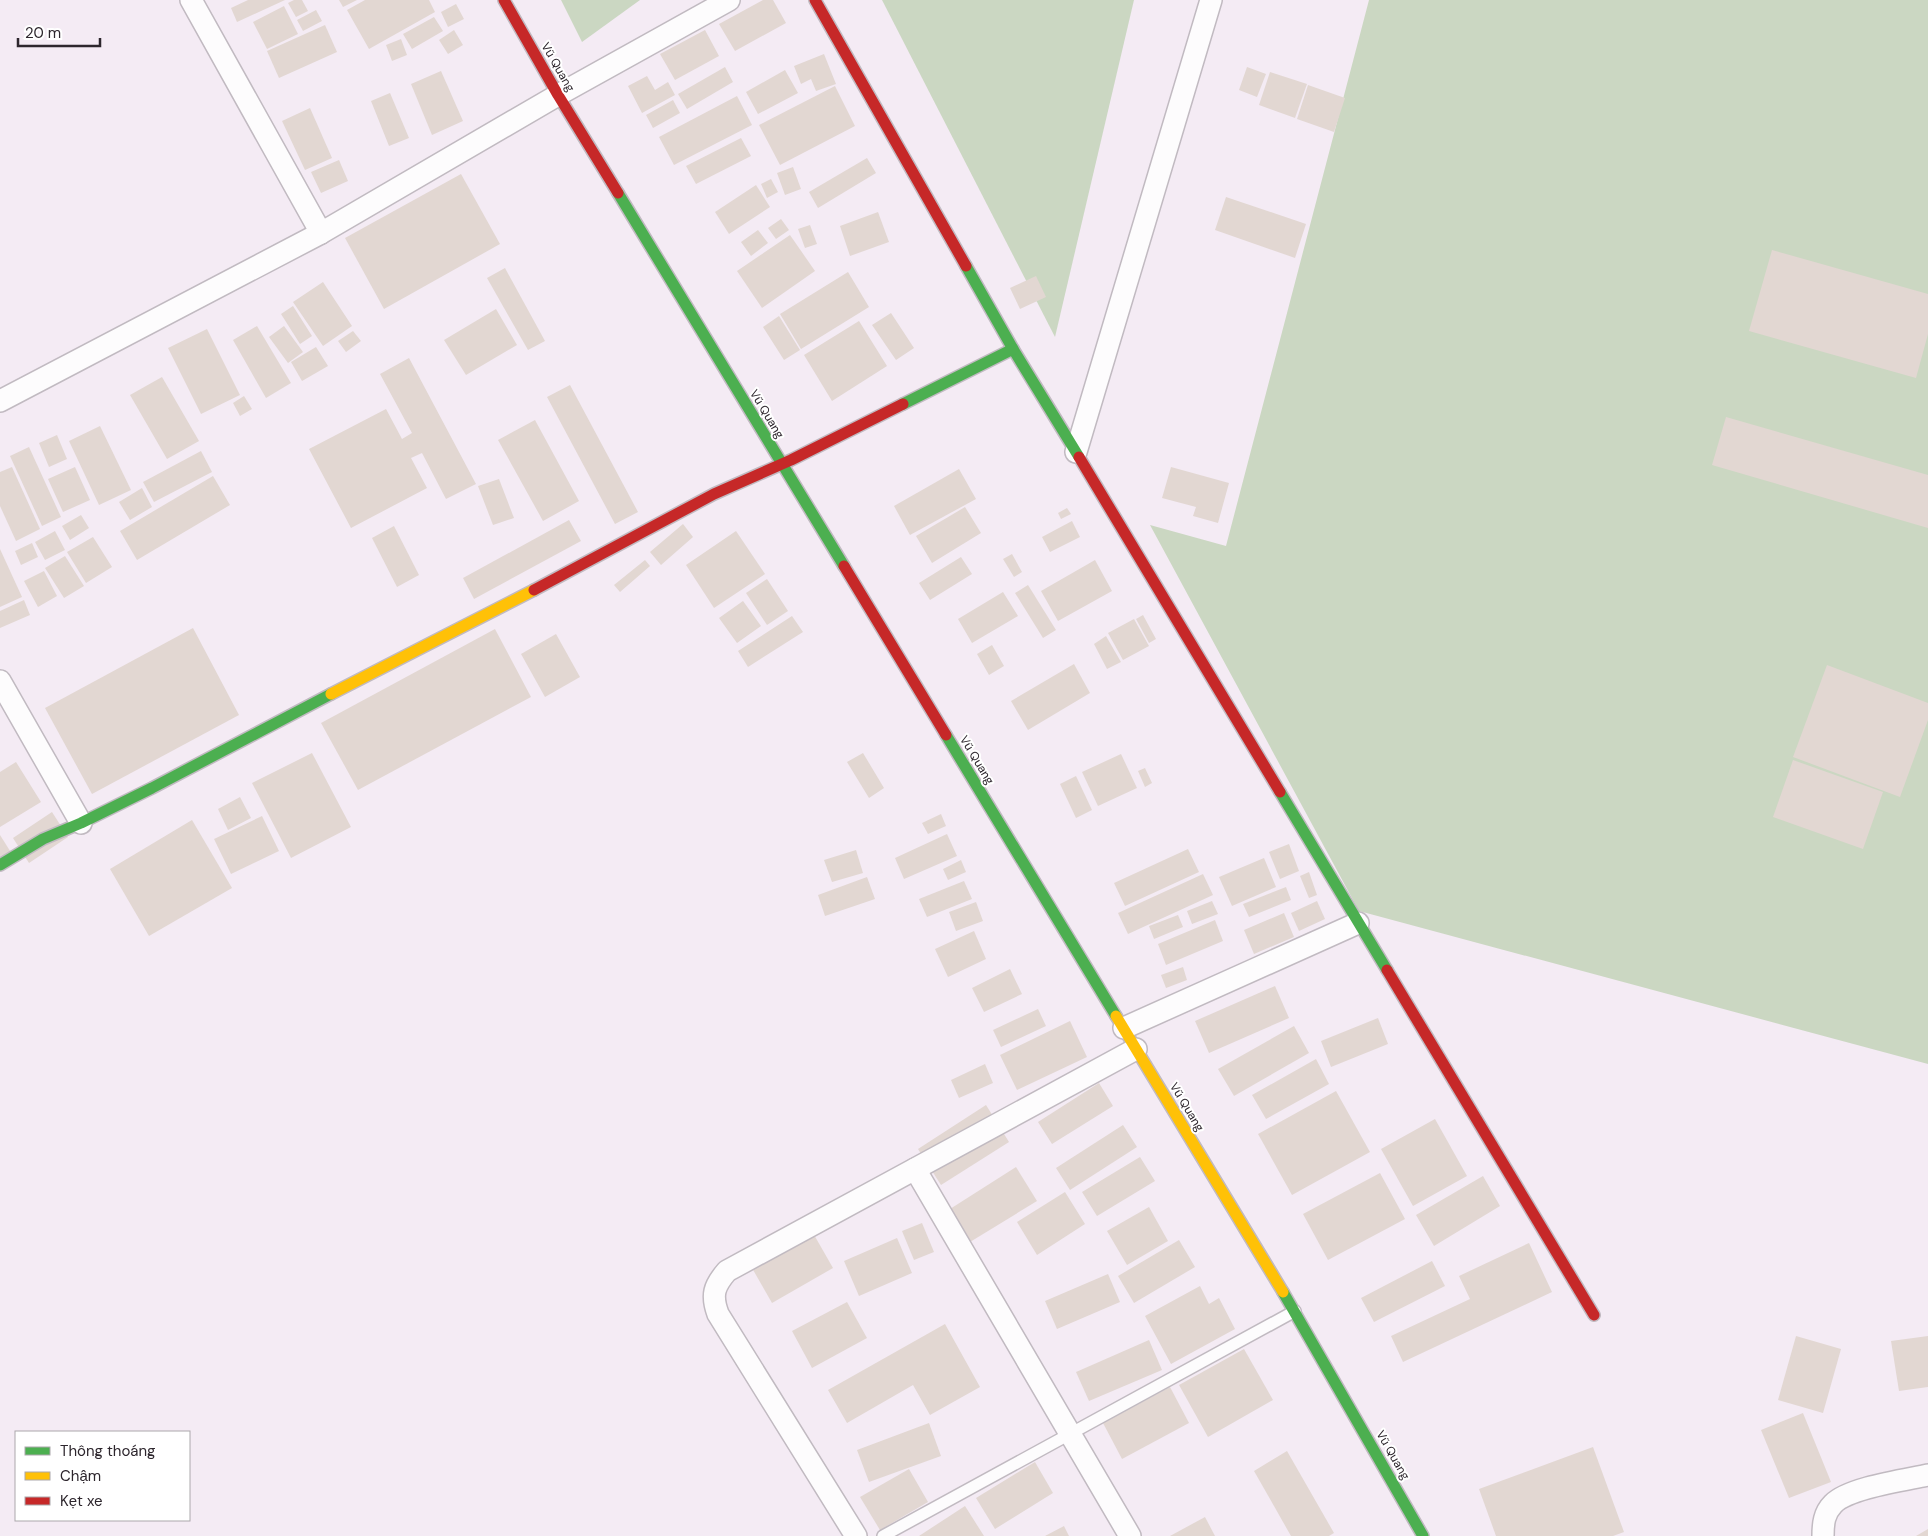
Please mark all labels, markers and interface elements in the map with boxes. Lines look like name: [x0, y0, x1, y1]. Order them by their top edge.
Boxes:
scale bar: [18, 15, 100, 47]
text: 20 m: [25, 23, 61, 43]
street label: Vũ Quang: [538, 40, 579, 95]
street label: Vũ Quang: [746, 387, 788, 442]
street label: Vũ Quang: [956, 733, 998, 788]
street label: Vũ Quang: [1166, 1080, 1208, 1135]
street label: Vũ Quang: [1373, 1428, 1414, 1483]
legend: [15, 1431, 190, 1521]
text: Thông thoáng: [60, 1441, 155, 1461]
text: Chậm: [60, 1466, 101, 1486]
text: Kẹt xe: [60, 1491, 103, 1511]

